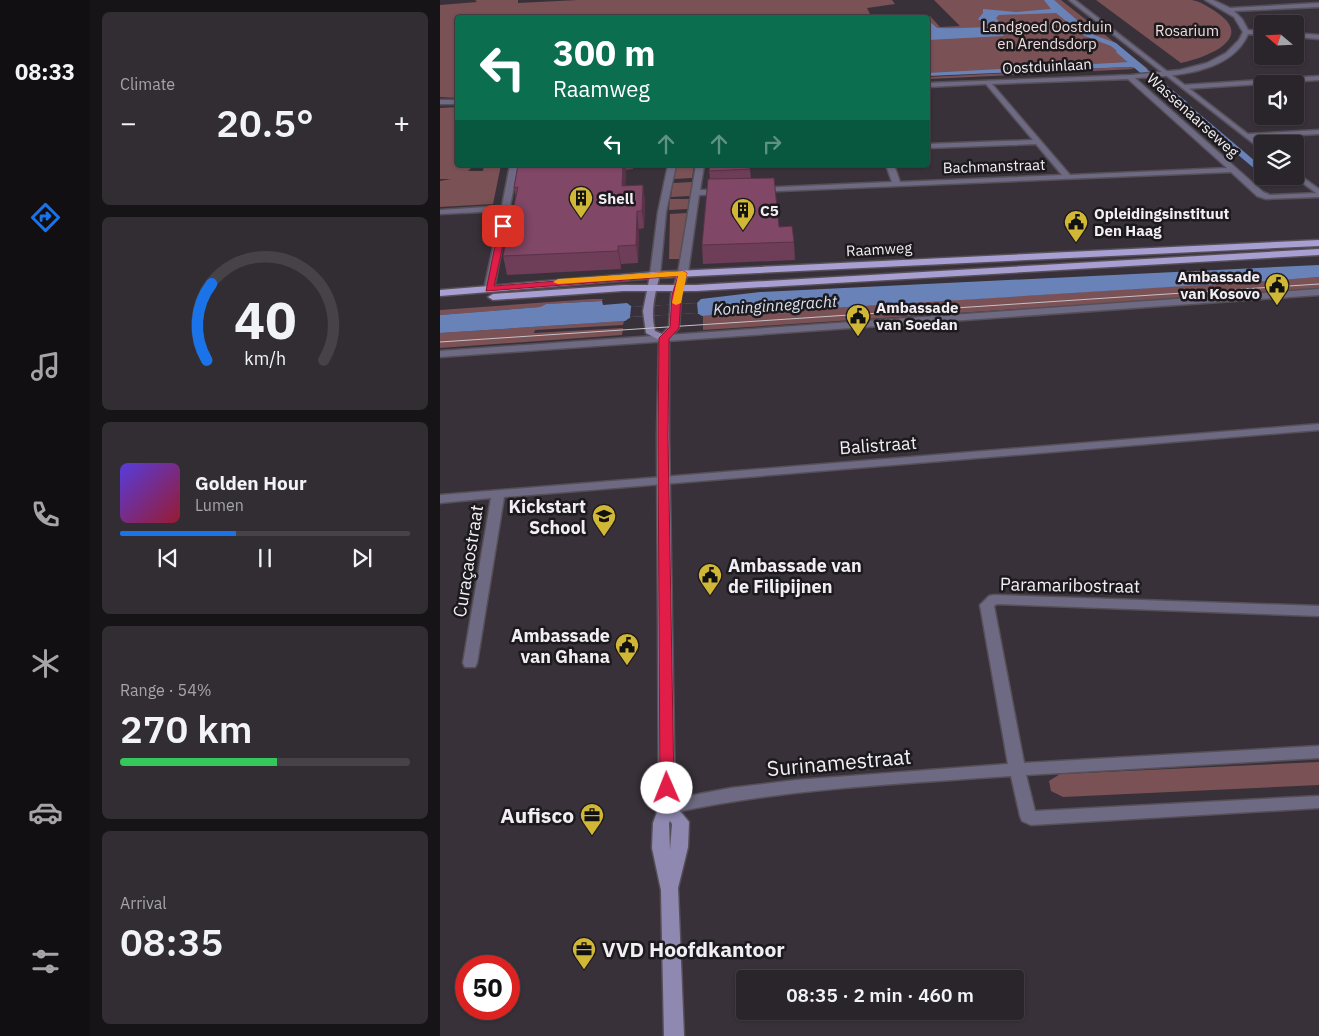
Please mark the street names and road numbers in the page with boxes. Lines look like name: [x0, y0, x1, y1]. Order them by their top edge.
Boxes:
street label: Oostduinlaan: [1002, 54, 1092, 78]
street label: Wassenaarseweg: [1143, 69, 1243, 161]
street label: Bachmanstraat: [942, 155, 1046, 177]
street label: Raamweg: [846, 238, 913, 260]
street label: Balistraat: [838, 431, 918, 459]
street label: Curaçaostraat: [448, 503, 488, 619]
street label: Paramaribostraat: [1000, 572, 1140, 598]
street label: Surinamestraat: [766, 742, 912, 782]

